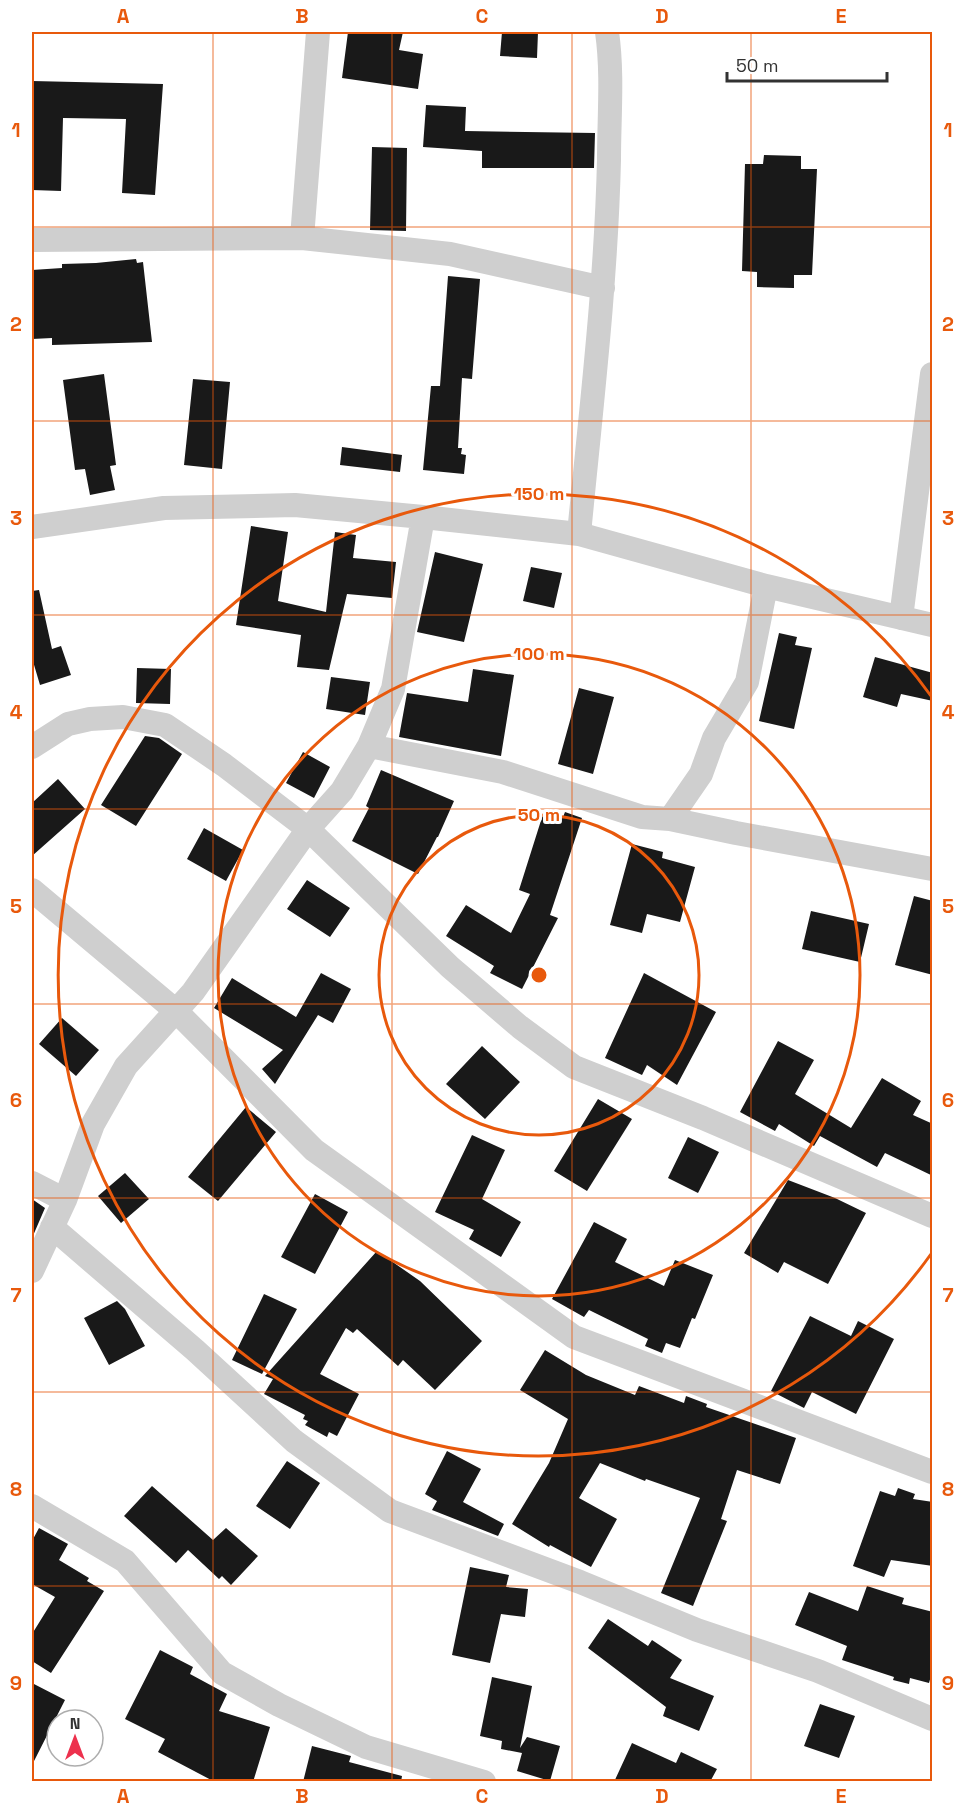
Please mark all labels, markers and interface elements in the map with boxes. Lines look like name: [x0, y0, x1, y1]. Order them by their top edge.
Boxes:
text: A: [117, 3, 130, 29]
text: B: [295, 3, 309, 29]
text: C: [476, 3, 489, 29]
text: D: [655, 3, 669, 29]
text: E: [835, 3, 847, 29]
scale bar: [727, 45, 888, 83]
text: 50 m: [736, 54, 778, 77]
text: 1: [11, 117, 21, 143]
text: 1: [943, 117, 953, 143]
text: 2: [10, 311, 22, 337]
text: 2: [942, 311, 954, 337]
text: 150 m: [514, 482, 564, 505]
text: 3: [10, 505, 22, 531]
text: 3: [942, 505, 954, 531]
text: 100 m: [513, 642, 565, 665]
text: 4: [10, 699, 23, 725]
text: 4: [942, 699, 955, 725]
text: 50 m: [518, 803, 560, 826]
text: 5: [10, 893, 22, 919]
text: 5: [942, 893, 954, 919]
centre of rings: [529, 965, 549, 985]
text: 6: [10, 1087, 22, 1113]
text: 6: [942, 1087, 954, 1113]
text: 7: [10, 1282, 22, 1308]
text: 7: [942, 1282, 954, 1308]
text: 8: [10, 1476, 22, 1502]
text: 8: [942, 1476, 954, 1502]
text: 9: [10, 1670, 22, 1696]
text: 9: [942, 1670, 954, 1696]
north arrow: [45, 1708, 105, 1768]
text: N: [70, 1713, 80, 1734]
text: A: [117, 1783, 130, 1809]
text: B: [295, 1783, 309, 1809]
text: C: [476, 1783, 489, 1809]
text: D: [655, 1783, 669, 1809]
text: E: [835, 1783, 847, 1809]

